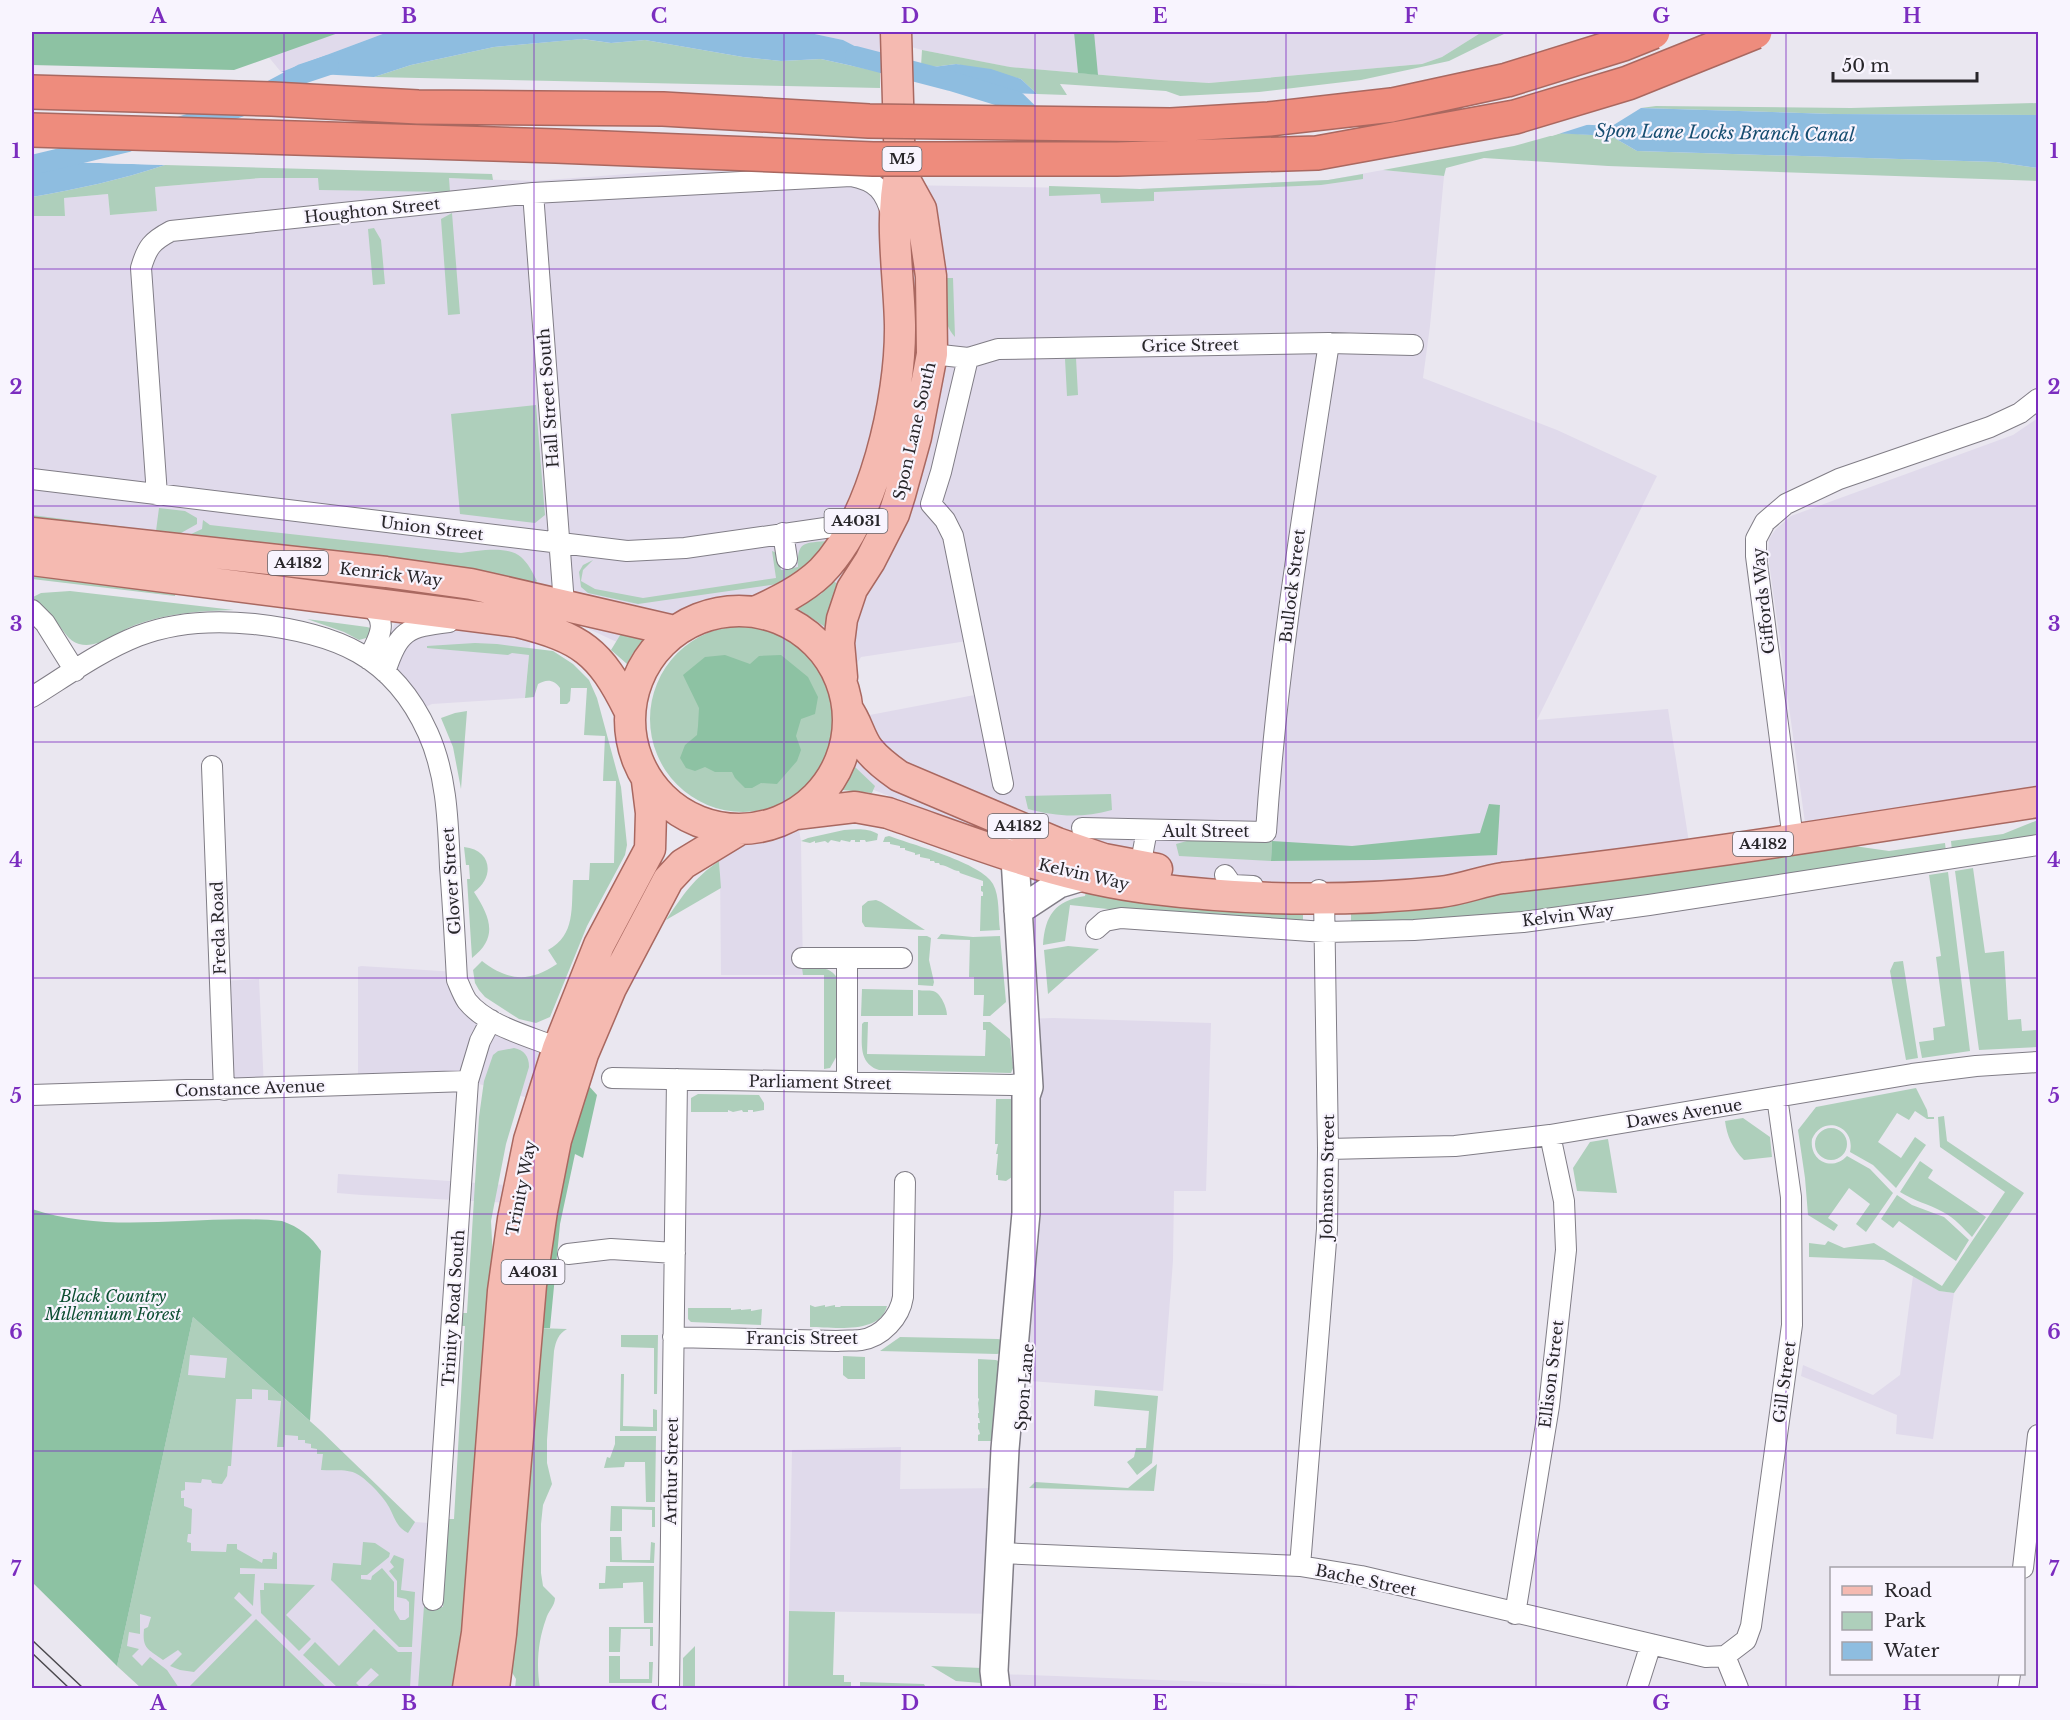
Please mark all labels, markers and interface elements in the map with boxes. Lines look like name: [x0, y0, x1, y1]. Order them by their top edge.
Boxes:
text: A: [149, 4, 167, 28]
text: B: [401, 4, 417, 28]
text: C: [651, 4, 667, 28]
text: D: [901, 4, 919, 28]
text: E: [1152, 4, 1168, 28]
text: F: [1404, 4, 1418, 28]
text: G: [1652, 4, 1670, 28]
text: H: [1903, 4, 1922, 28]
scale bar: [1833, 45, 1977, 83]
text: 50 m: [1842, 55, 1890, 77]
water label: Spon Lane Locks Branch Canal: [1595, 120, 1855, 146]
text: 1: [12, 139, 21, 163]
text: 1: [2050, 139, 2059, 163]
road number: M5: [882, 147, 922, 171]
street label: Houghton Street: [303, 193, 441, 227]
street label: Hall Street South: [533, 328, 563, 468]
street label: Grice Street: [1141, 334, 1239, 356]
street label: Spon Lane South: [888, 360, 940, 502]
text: 2: [9, 375, 23, 399]
text: 2: [2047, 375, 2061, 399]
road number: A4031: [824, 509, 888, 533]
street label: Union Street: [379, 512, 485, 544]
street label: Bullock Street: [1275, 528, 1309, 644]
street label: Giffords Way: [1747, 546, 1779, 655]
road number: A4182: [268, 551, 328, 575]
street label: Kenrick Way: [338, 558, 444, 590]
text: 3: [10, 612, 22, 636]
text: 3: [2048, 612, 2060, 636]
road number: A4182: [988, 814, 1048, 838]
street label: Ault Street: [1162, 821, 1249, 841]
street label: Glover Street: [437, 827, 465, 935]
road number: A4182: [1733, 832, 1793, 856]
text: 4: [9, 848, 23, 872]
text: 4: [2047, 848, 2061, 872]
street label: Kelvin Way: [1037, 854, 1132, 894]
street label: Freda Road: [206, 881, 230, 975]
street label: Kelvin Way: [1521, 899, 1616, 931]
street label: Parliament Street: [748, 1071, 892, 1093]
street label: Constance Avenue: [175, 1075, 325, 1101]
text: 5: [10, 1084, 22, 1108]
text: 5: [2048, 1084, 2060, 1108]
street label: Dawes Avenue: [1625, 1094, 1743, 1132]
street label: Johnston Street: [1316, 1114, 1338, 1242]
street label: Trinity Way: [502, 1138, 540, 1238]
street label: Trinity Road South: [438, 1229, 468, 1387]
road number: A4031: [502, 1260, 564, 1284]
park label: Black Country Millennium Forest: [44, 1286, 181, 1324]
street label: Ellison Street: [1534, 1319, 1568, 1429]
text: 6: [9, 1320, 23, 1344]
text: 6: [2047, 1320, 2061, 1344]
street label: Francis Street: [746, 1328, 858, 1348]
street label: Gill Street: [1768, 1340, 1800, 1424]
street label: Spon Lane: [1010, 1342, 1038, 1432]
street label: Arthur Street: [660, 1417, 682, 1526]
text: 7: [11, 1557, 22, 1581]
text: 7: [2049, 1557, 2060, 1581]
street label: Bache Street: [1314, 1560, 1418, 1600]
legend: [1830, 1567, 2025, 1675]
text: Road: [1884, 1580, 1932, 1602]
text: Park: [1884, 1610, 1926, 1632]
text: Water: [1883, 1640, 1940, 1662]
text: A: [149, 1691, 167, 1715]
text: B: [401, 1691, 417, 1715]
text: C: [651, 1691, 667, 1715]
text: D: [901, 1691, 919, 1715]
text: E: [1152, 1691, 1168, 1715]
text: F: [1404, 1691, 1418, 1715]
text: G: [1652, 1691, 1670, 1715]
text: H: [1903, 1691, 1922, 1715]

